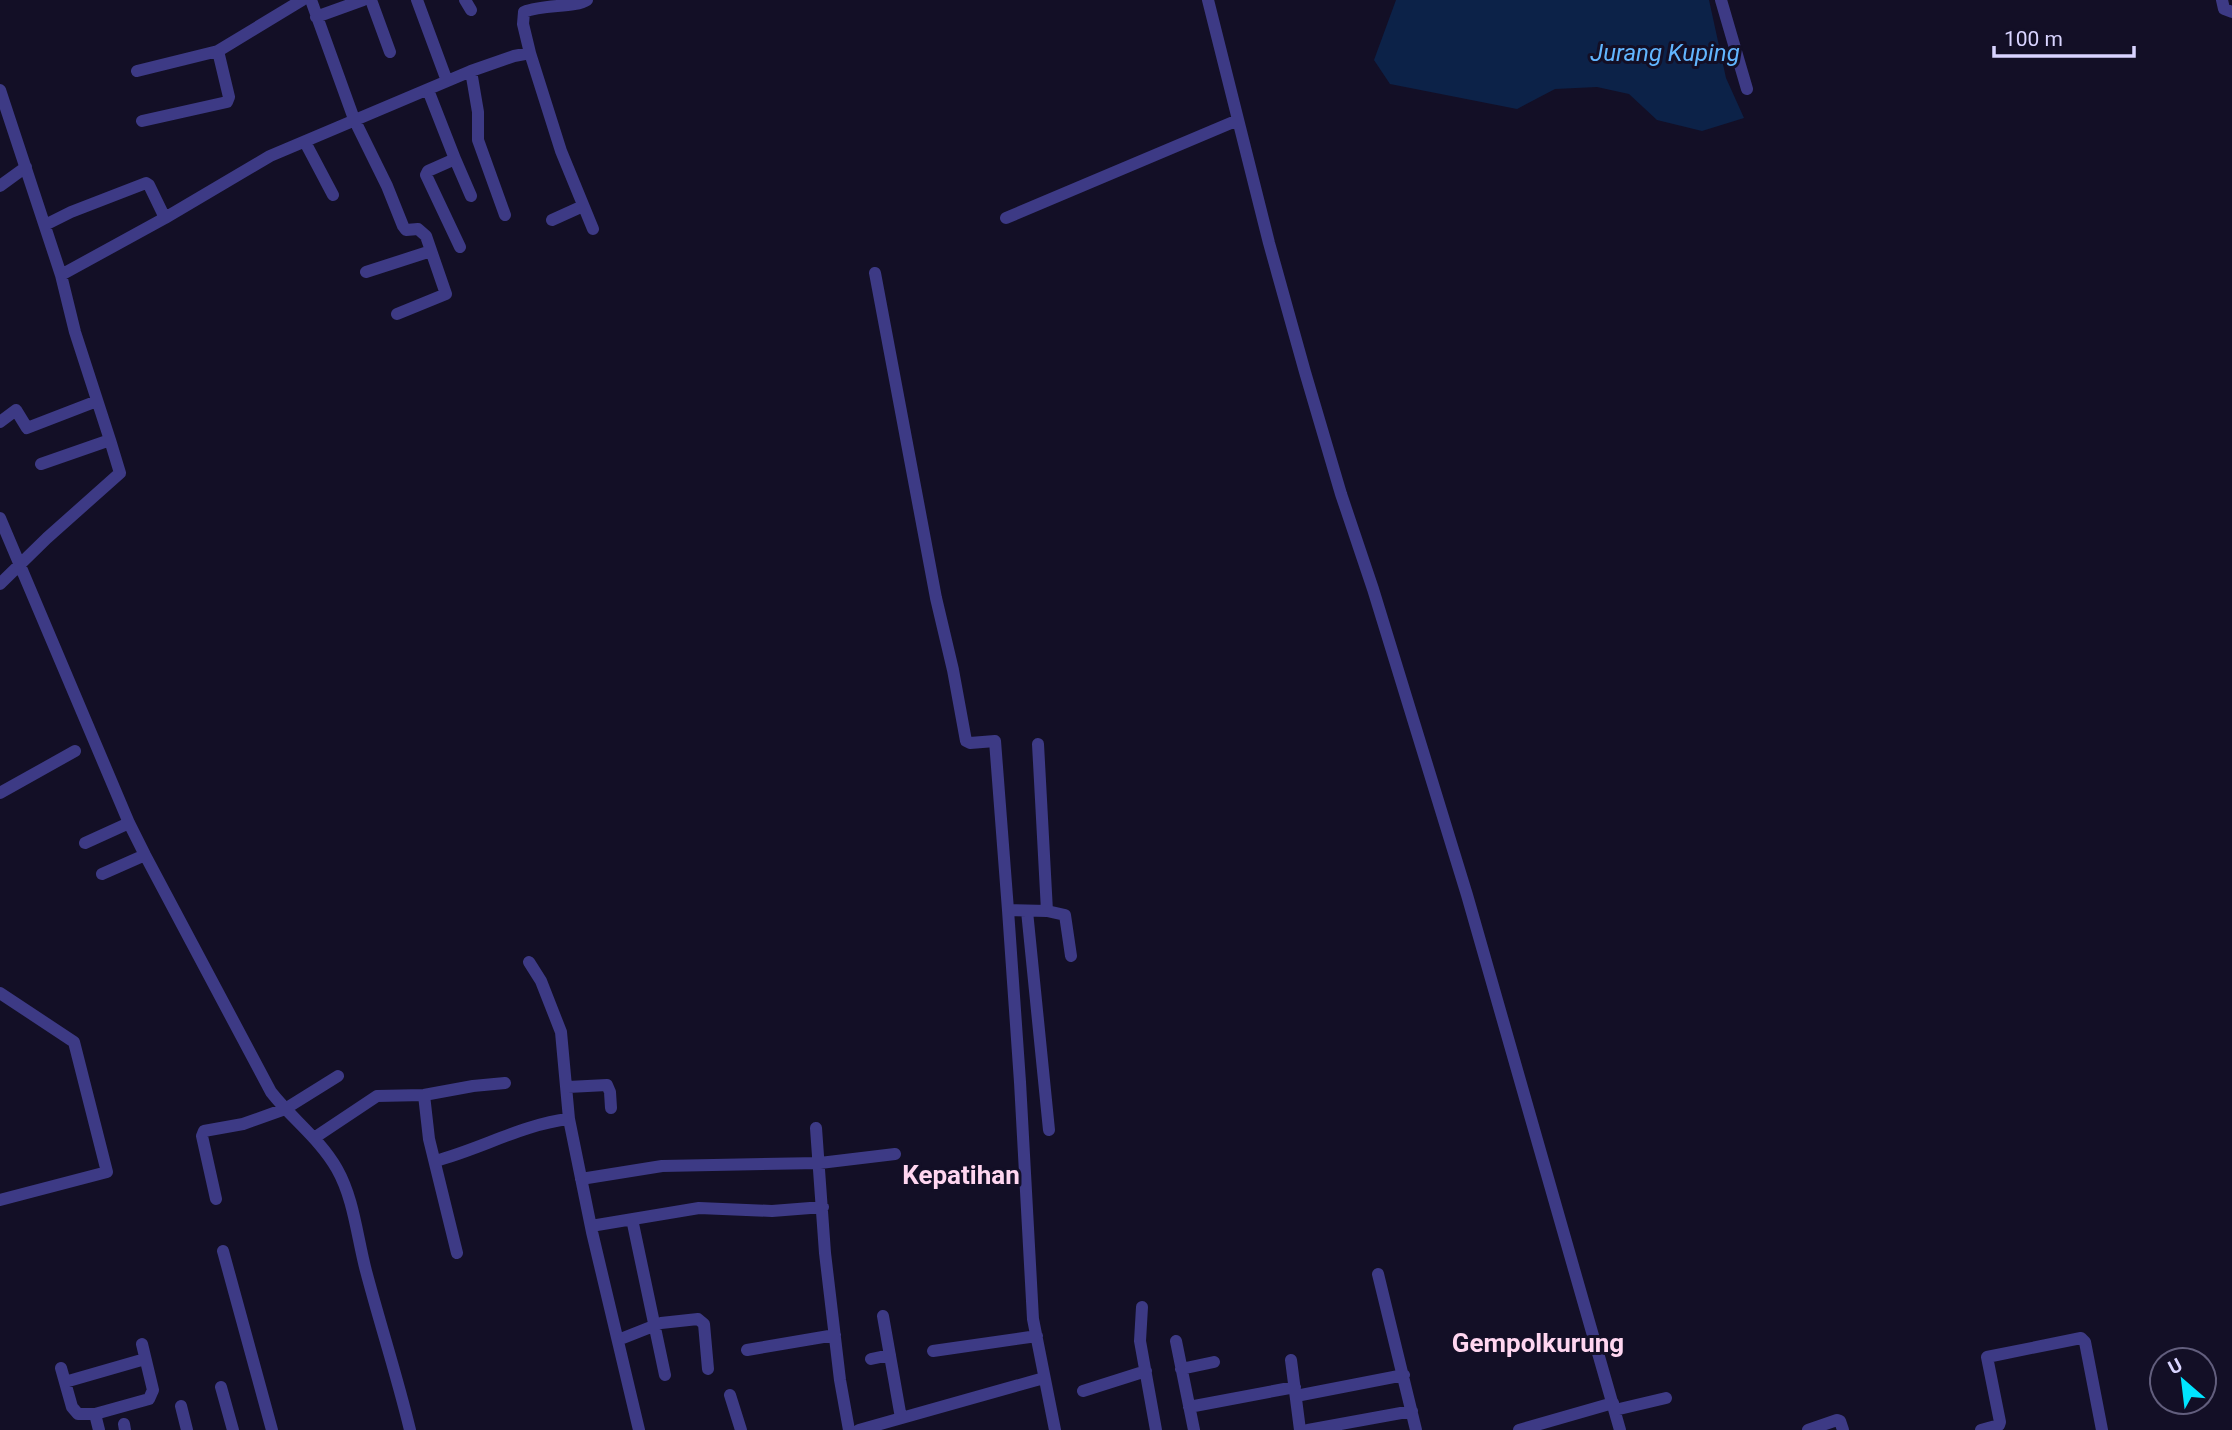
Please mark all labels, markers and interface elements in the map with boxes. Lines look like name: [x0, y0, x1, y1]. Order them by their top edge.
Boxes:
scale bar: [1994, 14, 2134, 58]
text: 100 m: [2004, 27, 2063, 51]
water label: Jurang Kuping: [1590, 39, 1740, 67]
district label: Kepatihan: [902, 1160, 1020, 1190]
district label: Gempolkurung: [1452, 1328, 1624, 1358]
north arrow: [2148, 1346, 2218, 1416]
text: U: [2164, 1353, 2186, 1380]

